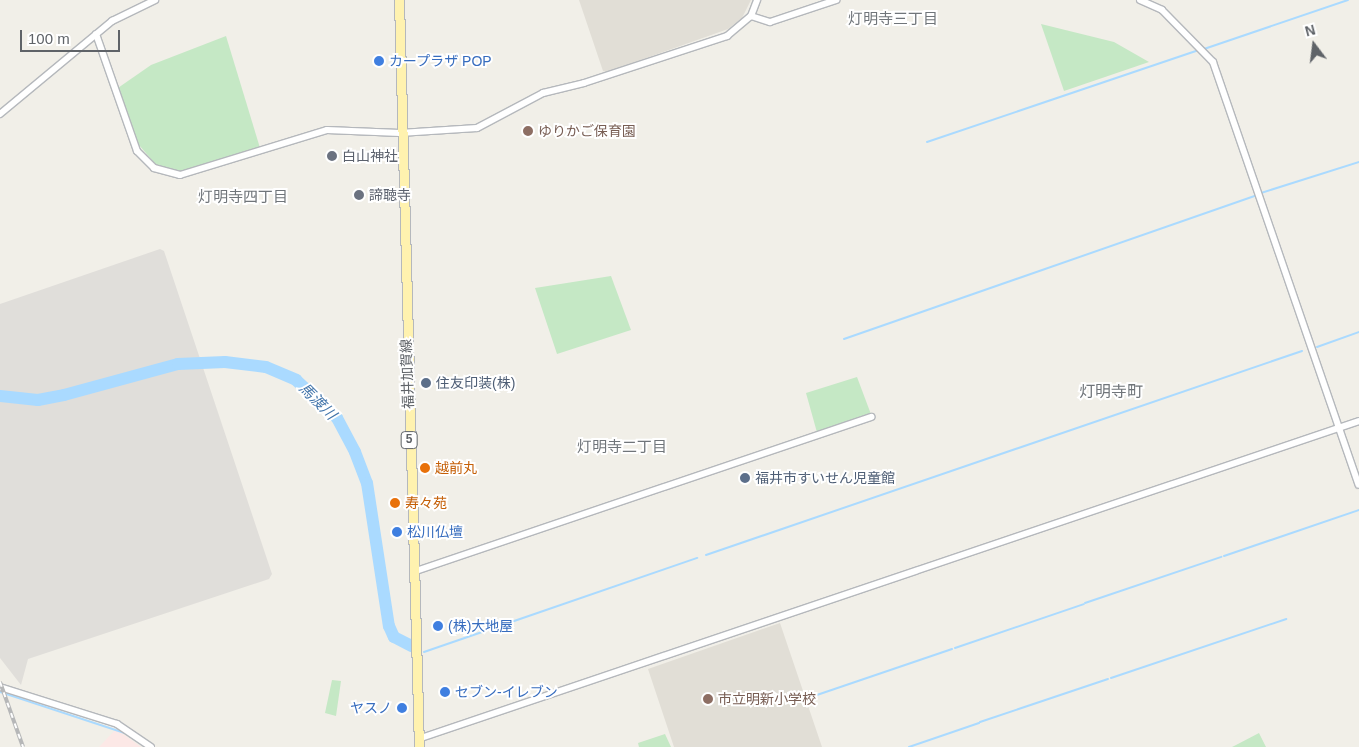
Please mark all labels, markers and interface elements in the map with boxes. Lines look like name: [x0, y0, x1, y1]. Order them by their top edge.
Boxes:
district label: 灯明寺三丁目: [848, 10, 938, 28]
scale bar: [22, 20, 122, 52]
north arrow: [1289, 20, 1339, 70]
text: N: [1303, 21, 1317, 40]
text: 100 m: [28, 30, 70, 47]
place label: カープラザ POP: [389, 53, 492, 69]
marker: カープラザ POP: [373, 55, 385, 67]
place label: ゆりかご保育園: [538, 123, 636, 139]
marker: ゆりかご保育園: [522, 125, 534, 137]
place label: 白山神社: [342, 148, 398, 164]
marker: 白山神社: [326, 150, 338, 162]
place label: 諦聴寺: [369, 187, 411, 203]
district label: 灯明寺四丁目: [198, 188, 288, 206]
marker: 諦聴寺: [353, 189, 365, 201]
street label: 福井加賀線: [397, 339, 417, 409]
place label: 住友印装(株): [436, 375, 515, 391]
marker: 住友印装(株): [420, 377, 432, 389]
water label: 馬渡川: [296, 379, 340, 423]
district label: 灯明寺町: [1079, 382, 1143, 402]
road number: 5: [400, 430, 418, 450]
district label: 灯明寺二丁目: [577, 438, 667, 456]
place label: 越前丸: [435, 460, 477, 476]
marker: 越前丸: [419, 462, 431, 474]
place label: 福井市すいせん児童館: [755, 470, 895, 486]
marker: 福井市すいせん児童館: [739, 472, 751, 484]
place label: 寿々苑: [405, 495, 447, 511]
marker: 寿々苑: [389, 497, 401, 509]
place label: 松川仏壇: [407, 524, 463, 540]
marker: 松川仏壇: [391, 526, 403, 538]
place label: (株)大地屋: [448, 618, 513, 634]
marker: (株)大地屋: [432, 620, 444, 632]
place label: セブン-イレブン: [455, 684, 558, 700]
marker: セブン-イレブン: [439, 686, 451, 698]
place label: 市立明新小学校: [718, 691, 816, 707]
marker: 市立明新小学校: [702, 693, 714, 705]
place label: ヤスノ: [350, 700, 392, 716]
marker: ヤスノ: [396, 702, 408, 714]

